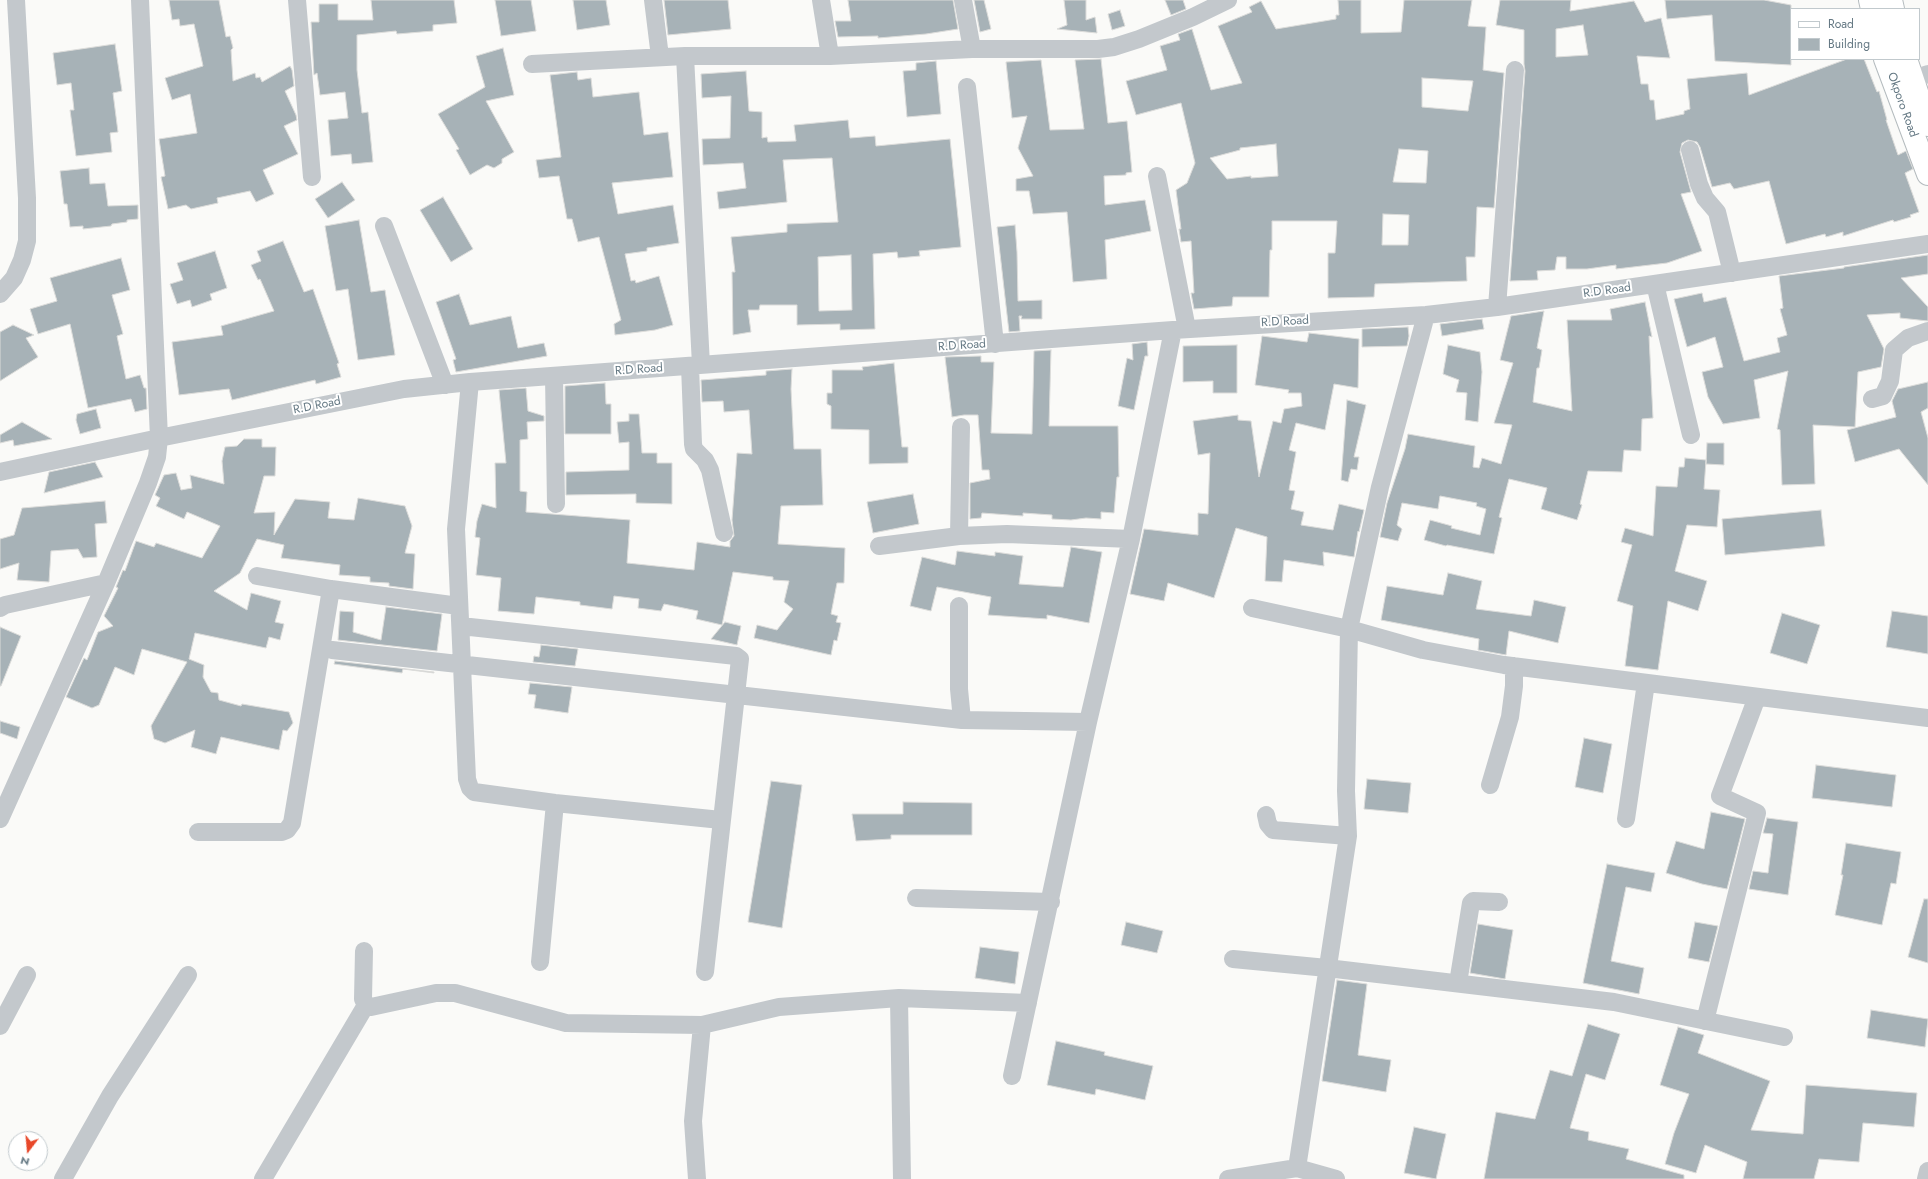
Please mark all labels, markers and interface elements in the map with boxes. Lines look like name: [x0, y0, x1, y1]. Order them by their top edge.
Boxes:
legend: [1790, 8, 1920, 60]
text: Road: [1828, 15, 1854, 33]
text: Building: [1828, 35, 1870, 53]
street label: Okporo Road: [1884, 71, 1920, 139]
street label: R.D Road: [1582, 281, 1632, 301]
street label: R.D Road: [1261, 314, 1309, 330]
street label: R.D Road: [938, 337, 986, 355]
street label: R.D Road: [615, 361, 663, 379]
street label: R.D Road: [292, 394, 342, 418]
north arrow: [8, 1131, 48, 1171]
text: N: [19, 1153, 31, 1170]

